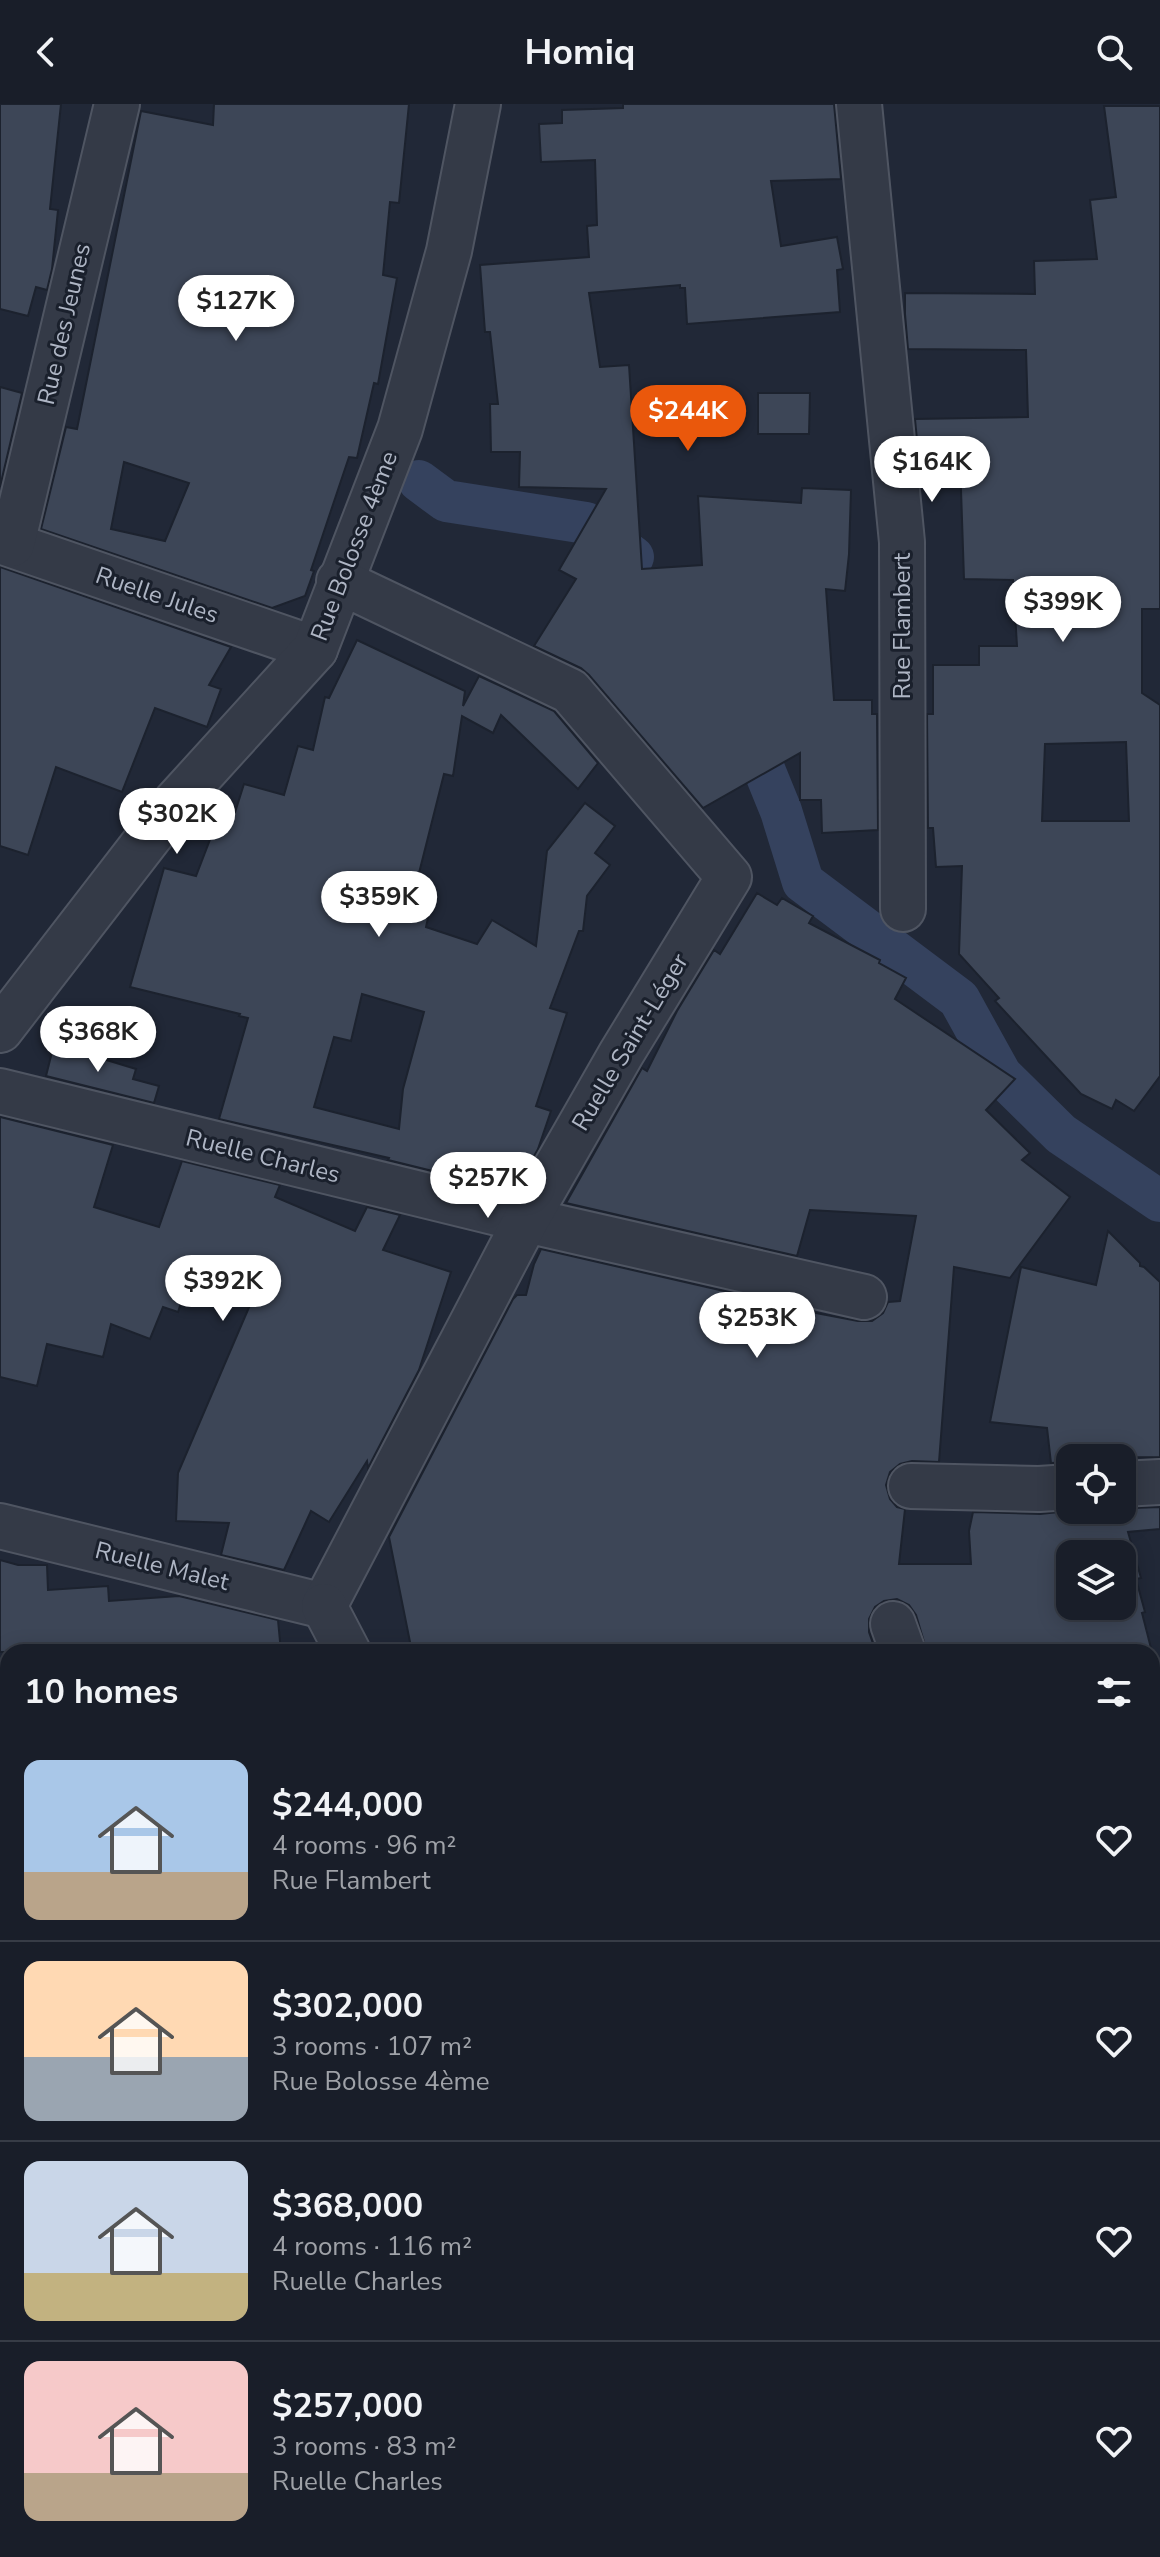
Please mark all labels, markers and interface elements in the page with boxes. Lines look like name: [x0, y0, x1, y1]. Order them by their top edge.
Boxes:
text: Homiq: [525, 28, 635, 77]
icon: back: [24, 30, 68, 74]
icon: search: [1092, 30, 1136, 74]
street label: Rue des Jeunes: [30, 240, 98, 408]
pin: $127K: [180, 275, 292, 343]
text: $127K: [196, 283, 276, 318]
pin: $244K: [632, 385, 744, 453]
text: $244K: [648, 393, 728, 428]
pin: $164K: [876, 436, 988, 504]
text: $164K: [892, 444, 972, 479]
street label: Rue Bolosse 4ème: [303, 447, 405, 645]
street label: Rue Flambert: [886, 552, 918, 699]
street label: Ruelle Jules: [91, 559, 223, 631]
pin: $399K: [1007, 576, 1119, 644]
text: $399K: [1023, 584, 1103, 619]
pin: $302K: [121, 788, 233, 856]
text: $302K: [137, 796, 217, 831]
pin: $359K: [323, 871, 435, 939]
text: $359K: [339, 879, 419, 914]
street label: Ruelle Saint-Léger: [564, 947, 696, 1137]
pin: $368K: [42, 1006, 154, 1074]
text: $368K: [58, 1014, 138, 1049]
street label: Ruelle Charles: [183, 1121, 343, 1191]
pin: $257K: [432, 1152, 544, 1220]
text: $257K: [448, 1160, 528, 1195]
pin: $392K: [167, 1255, 279, 1323]
text: $392K: [183, 1263, 263, 1298]
pin: $253K: [701, 1292, 813, 1360]
text: $253K: [717, 1300, 797, 1335]
map controls: [1056, 1444, 1136, 1620]
button: locate: [1056, 1444, 1136, 1524]
street label: Ruelle Malet: [92, 1534, 233, 1598]
button: layers: [1056, 1540, 1136, 1620]
text: 10 homes: [24, 1669, 178, 1715]
icon: filters: [1092, 1670, 1136, 1714]
text: $244,000: [272, 1782, 423, 1828]
icon: home: [88, 1792, 184, 1888]
icon: heart: [1092, 1818, 1136, 1862]
text: 4 rooms · 96 m²: [272, 1828, 456, 1863]
text: Rue Flambert: [272, 1863, 431, 1898]
text: $302,000: [272, 1983, 423, 2029]
icon: home: [88, 1993, 184, 2089]
icon: heart: [1092, 2019, 1136, 2063]
text: 3 rooms · 107 m²: [272, 2029, 472, 2064]
text: Rue Bolosse 4ème: [272, 2064, 490, 2099]
text: $368,000: [272, 2183, 423, 2229]
icon: home: [88, 2193, 184, 2289]
icon: heart: [1092, 2219, 1136, 2263]
text: 4 rooms · 116 m²: [272, 2229, 472, 2264]
text: Ruelle Charles: [272, 2264, 443, 2299]
text: $257,000: [272, 2383, 423, 2429]
icon: home: [88, 2393, 184, 2489]
icon: heart: [1092, 2419, 1136, 2463]
text: 3 rooms · 83 m²: [272, 2429, 456, 2464]
text: Ruelle Charles: [272, 2464, 443, 2499]

